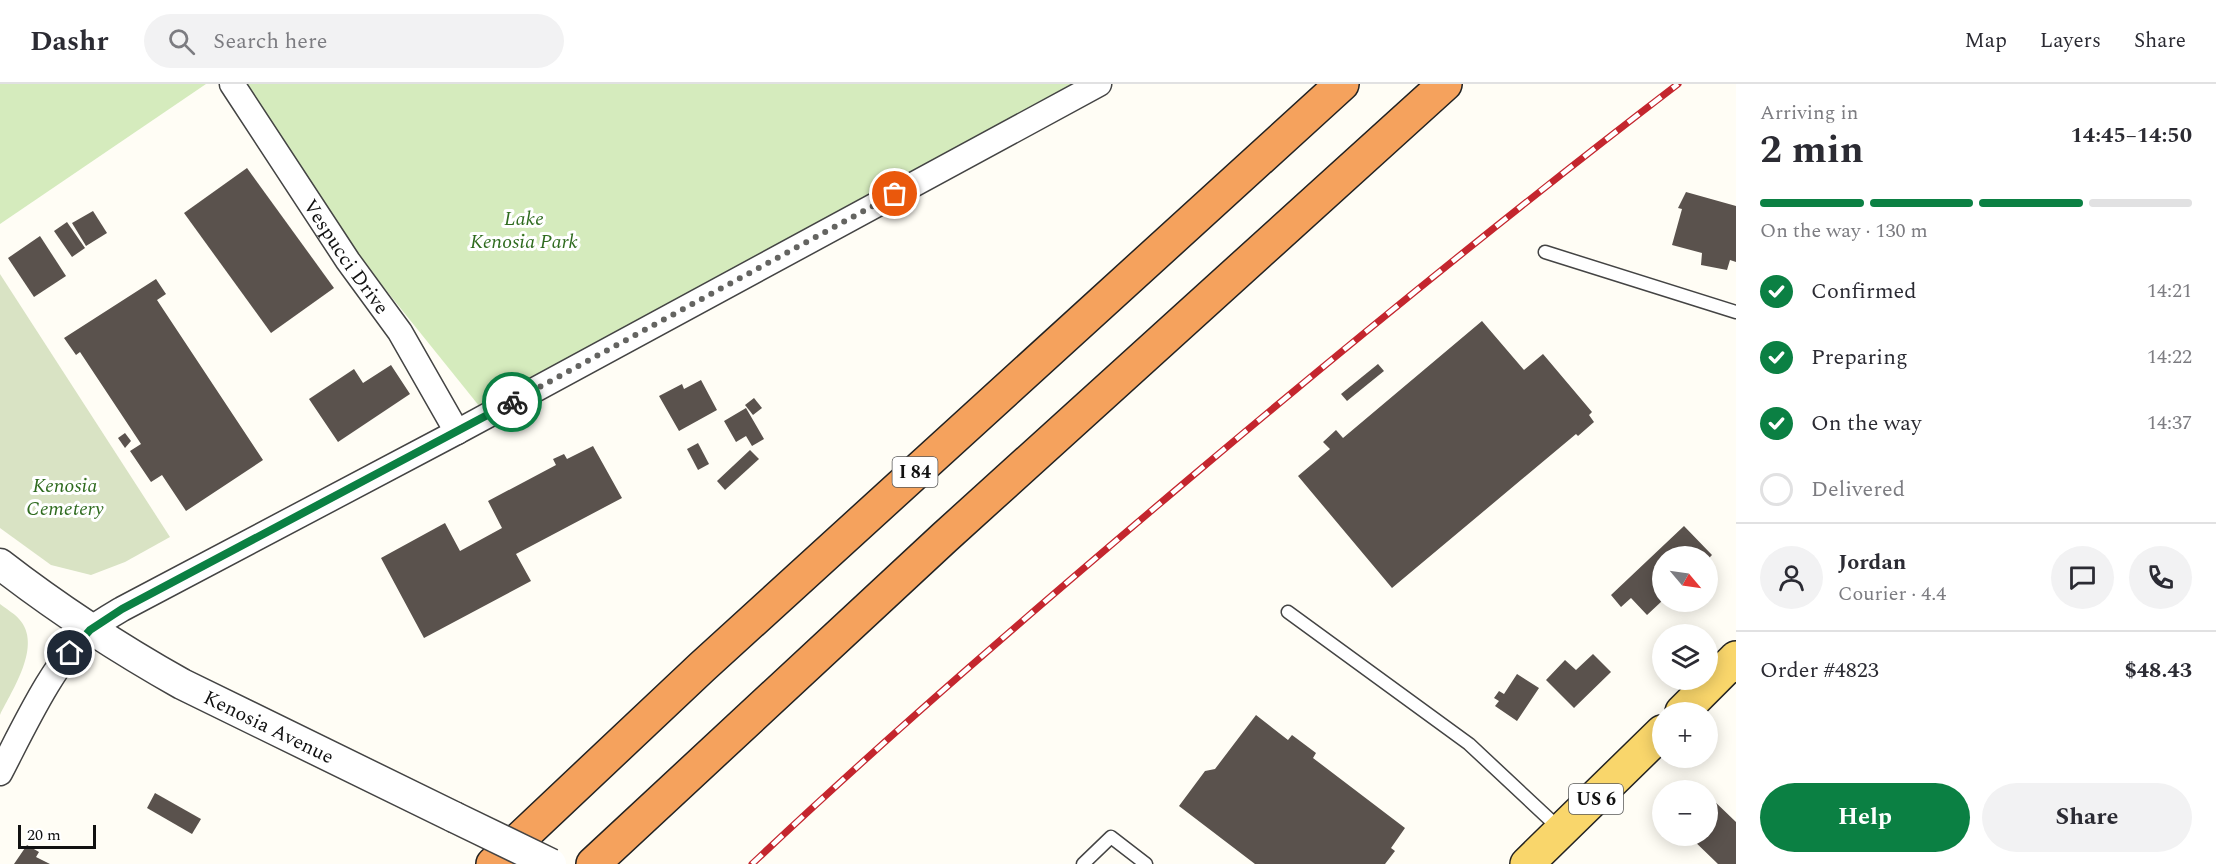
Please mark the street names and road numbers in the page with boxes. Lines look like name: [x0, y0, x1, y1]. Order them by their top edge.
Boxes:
street label: Vespucci Drive: [295, 193, 396, 321]
road number: I 84: [892, 457, 938, 487]
street label: Kenosia Avenue: [198, 683, 339, 772]
road number: US 6: [1569, 784, 1623, 814]

